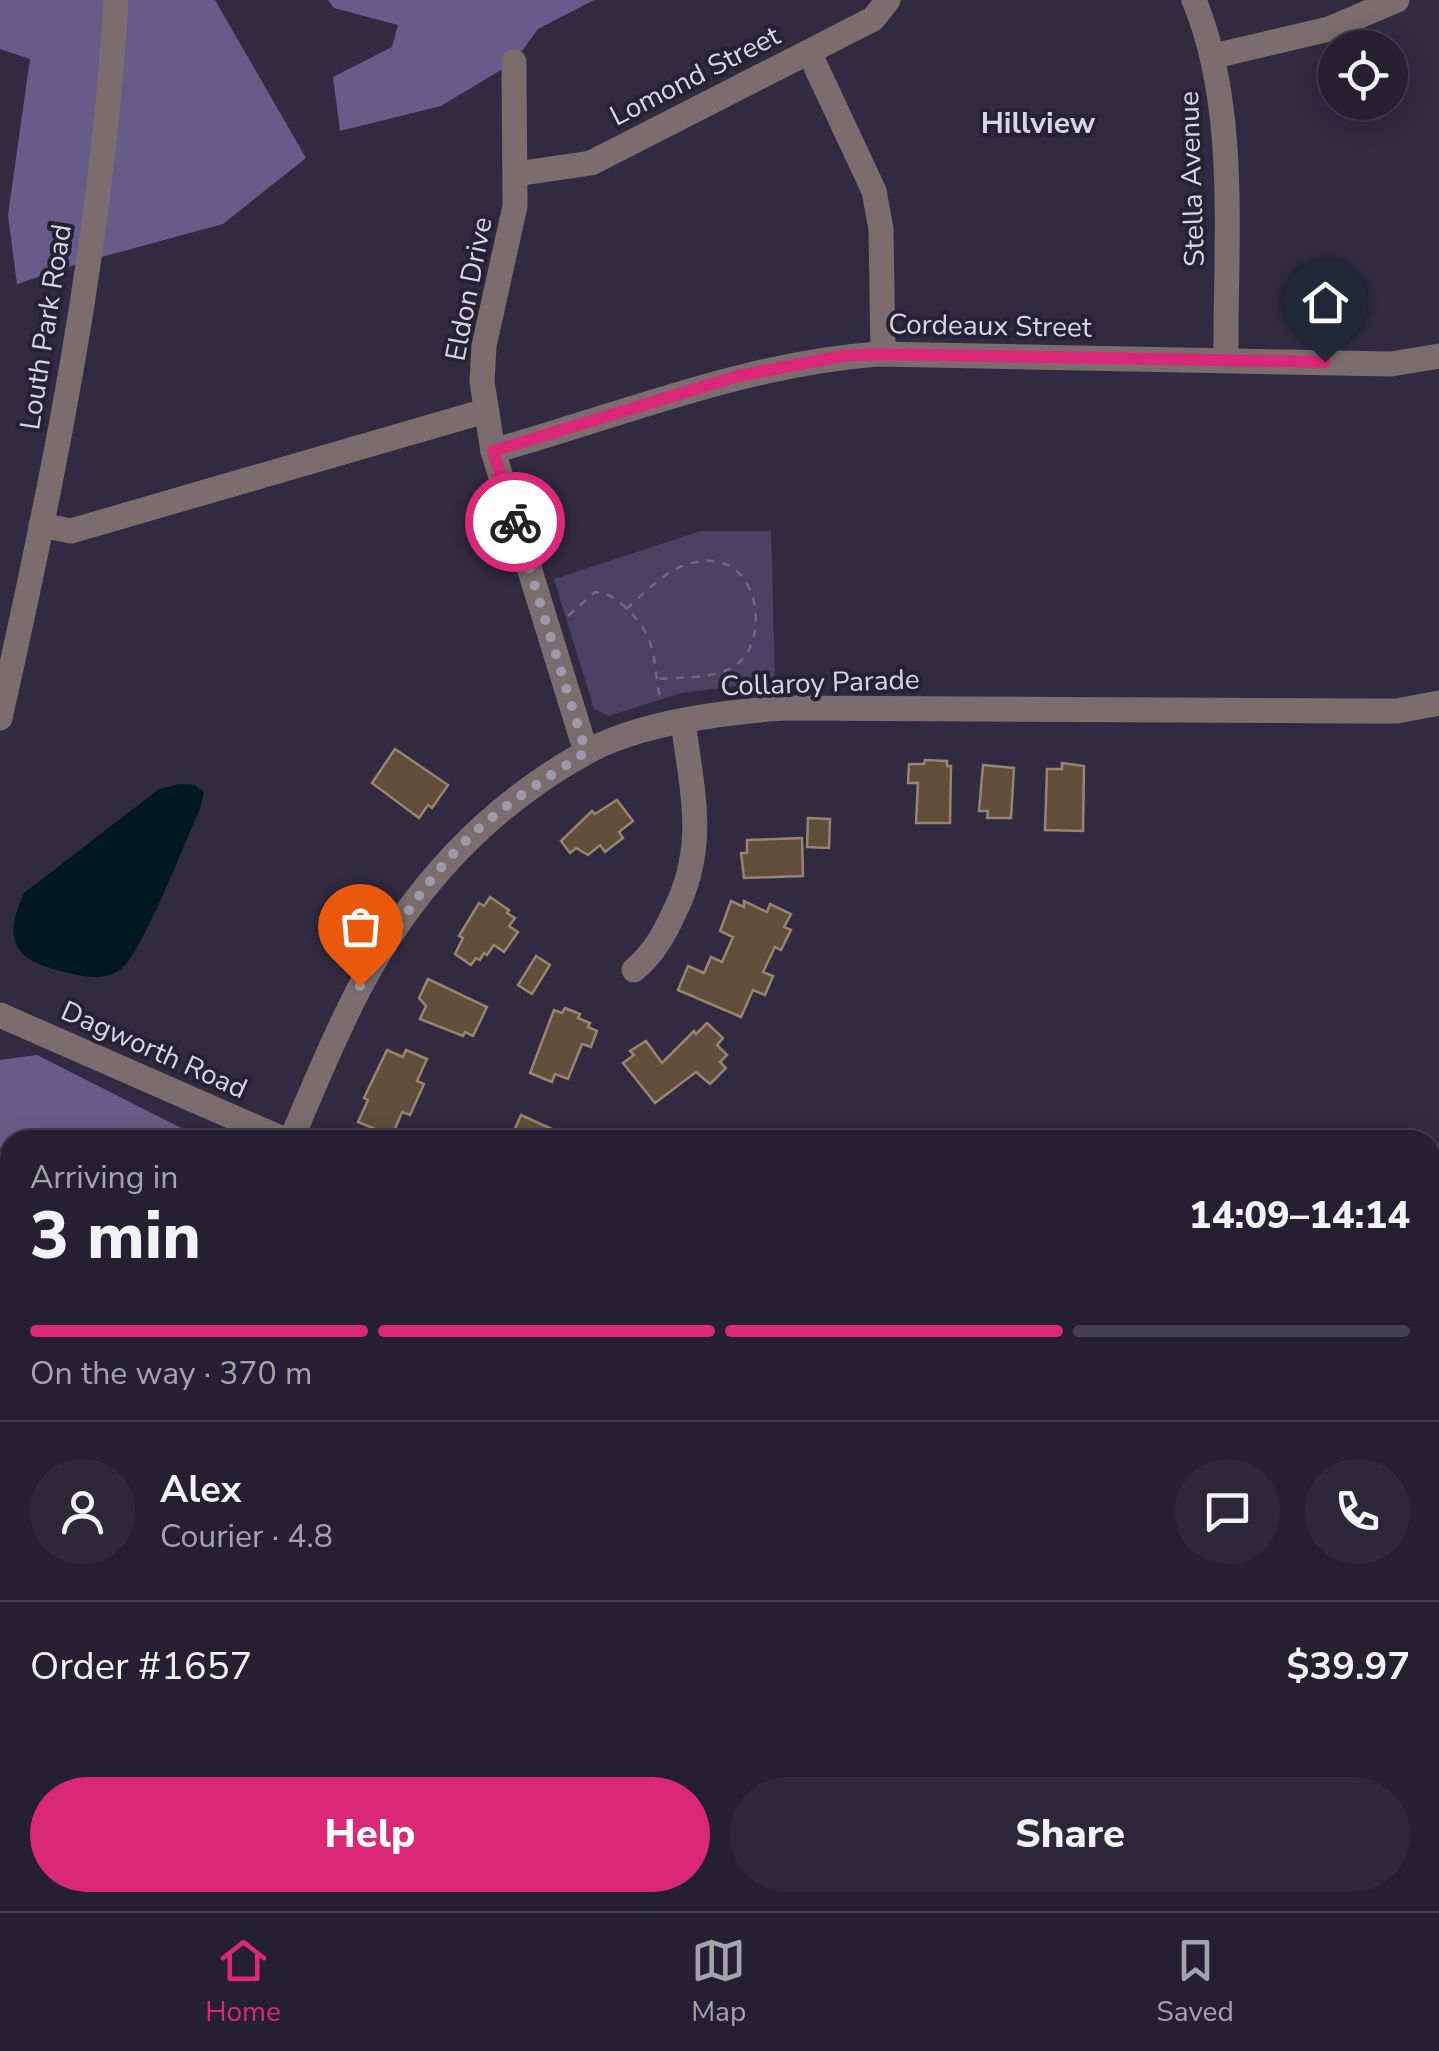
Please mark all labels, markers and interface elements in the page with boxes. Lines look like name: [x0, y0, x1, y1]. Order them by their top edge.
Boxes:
street label: Lomond Street: [604, 17, 787, 135]
map controls: [1318, 30, 1408, 120]
button: locate: [1318, 30, 1408, 120]
street label: Stella Avenue: [1170, 91, 1214, 267]
district label: Hillview: [981, 103, 1096, 144]
street label: Eldon Drive: [436, 214, 502, 364]
street label: Louth Park Road: [11, 222, 81, 432]
pin: [1283, 260, 1368, 363]
icon: home: [1298, 275, 1353, 330]
street label: Cordeaux Street: [888, 305, 1092, 347]
courier: [465, 472, 565, 572]
icon: bike: [488, 495, 543, 550]
street label: Collaroy Parade: [720, 661, 920, 705]
pin: [318, 884, 403, 987]
icon: bag: [333, 899, 388, 954]
street label: Dagworth Road: [55, 992, 253, 1108]
text: Arriving in: [30, 1156, 178, 1199]
text: 14:09–14:14: [1189, 1190, 1410, 1241]
text: 3 min: [30, 1192, 201, 1281]
text: On the way · 370 m: [30, 1352, 312, 1395]
button: person: [30, 1459, 135, 1564]
button: chat: [1175, 1459, 1280, 1564]
button: phone: [1305, 1459, 1410, 1564]
text: Alex: [160, 1464, 241, 1515]
text: Courier · 4.8: [160, 1515, 333, 1558]
text: Order #1657: [30, 1641, 252, 1692]
text: $39.97: [1287, 1641, 1410, 1692]
button: Help: [30, 1777, 710, 1892]
button: Share: [730, 1777, 1410, 1892]
tab: Home: [205, 1933, 281, 2031]
tab: Map: [691, 1933, 746, 2031]
tab: Saved: [1156, 1933, 1234, 2031]

